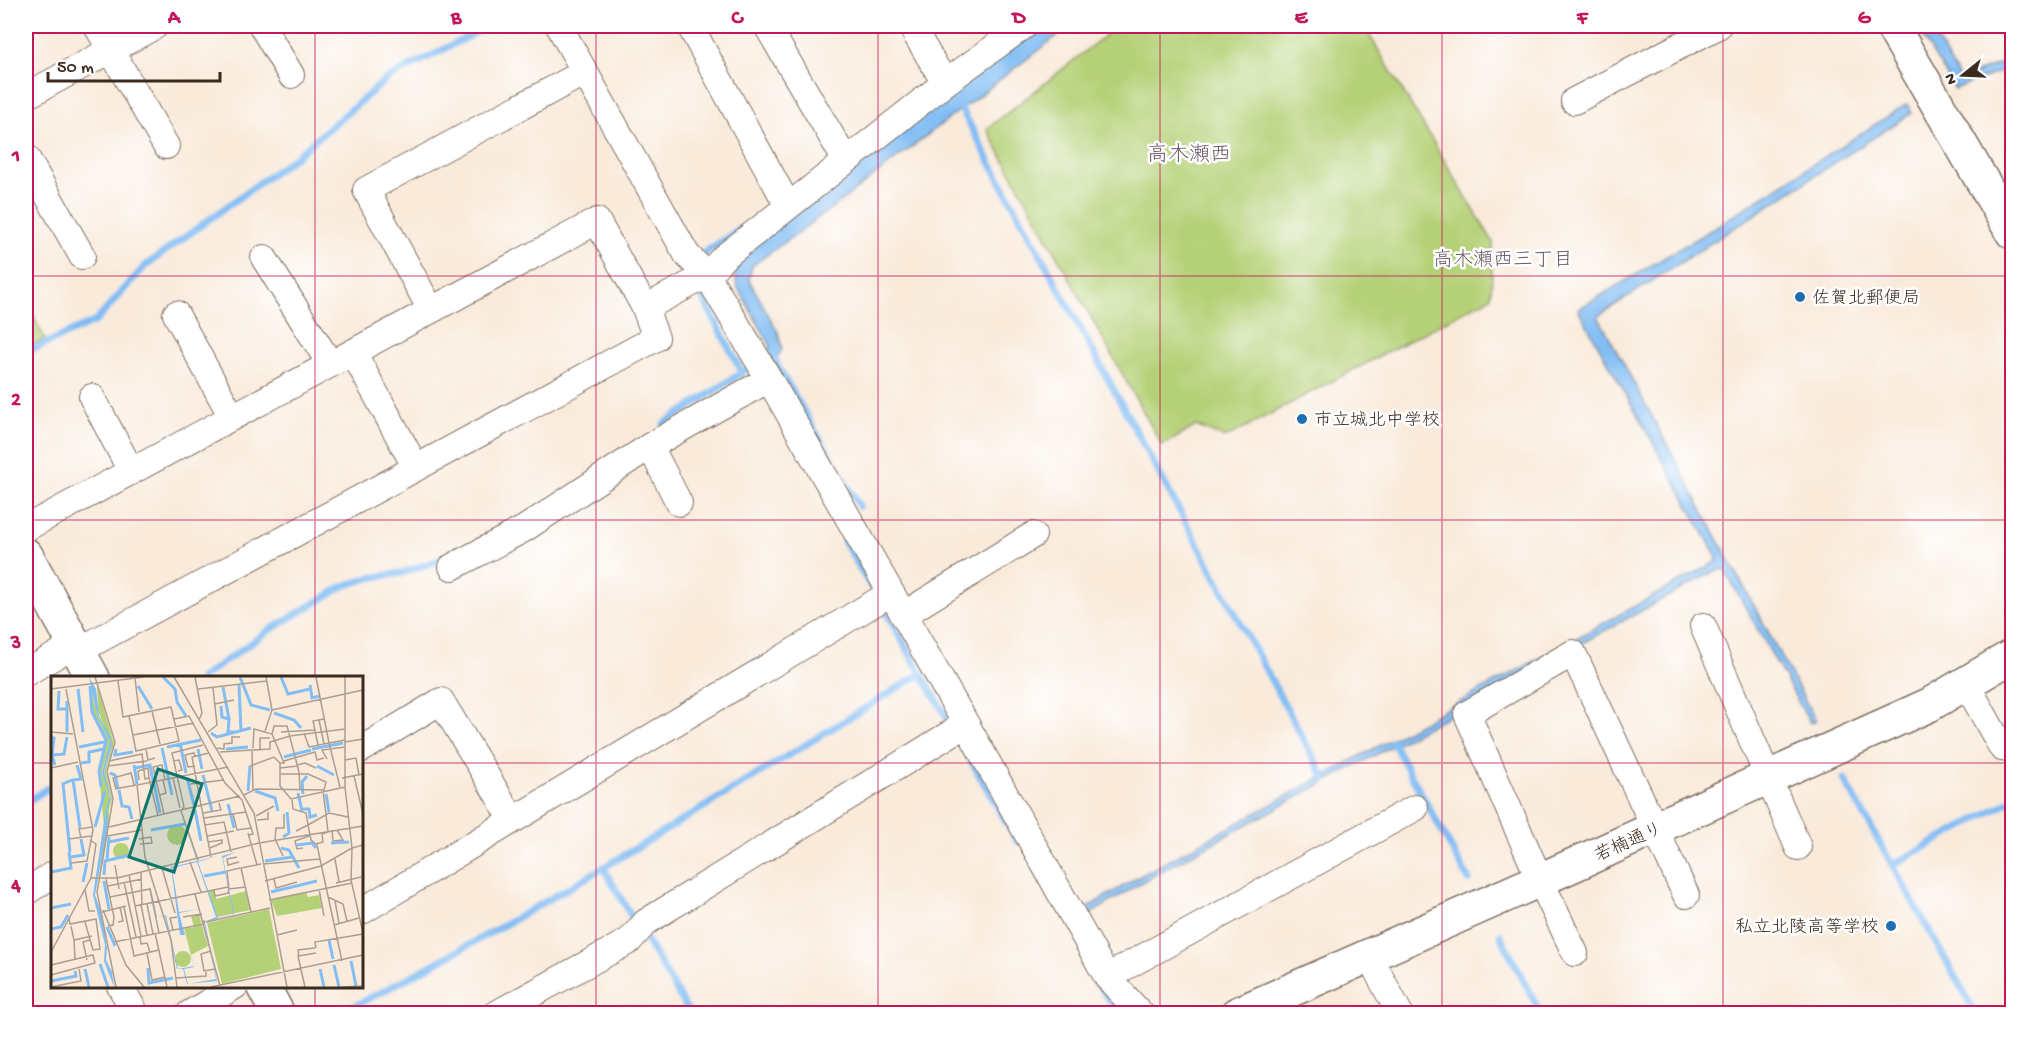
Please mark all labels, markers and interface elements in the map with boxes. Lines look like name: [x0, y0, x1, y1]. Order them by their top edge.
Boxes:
text: A: [167, 8, 182, 31]
text: B: [450, 8, 462, 31]
text: C: [731, 8, 745, 31]
text: D: [1010, 8, 1026, 31]
text: E: [1295, 8, 1309, 31]
text: F: [1576, 8, 1589, 31]
text: G: [1858, 8, 1872, 31]
scale bar: [48, 45, 220, 83]
north arrow: [1933, 45, 1993, 105]
text: 50 m: [57, 58, 94, 79]
text: N: [1941, 70, 1963, 86]
district label: 高木瀬西: [1147, 142, 1231, 169]
text: 1: [11, 146, 20, 169]
district label: 高木瀬西三丁目: [1433, 248, 1573, 273]
place label: 佐賀北郵便局: [1812, 288, 1920, 310]
marker: 佐賀北郵便局: [1793, 290, 1807, 304]
text: 2: [11, 390, 21, 413]
place label: 市立城北中学校: [1314, 410, 1440, 432]
marker: 市立城北中学校: [1295, 412, 1309, 426]
text: 3: [10, 633, 21, 656]
inset map: [51, 676, 363, 988]
street label: 若楠通り: [1591, 818, 1666, 868]
text: 4: [10, 876, 21, 899]
place label: 私立北陵高等学校: [1735, 917, 1879, 939]
marker: 私立北陵高等学校: [1884, 919, 1898, 933]

